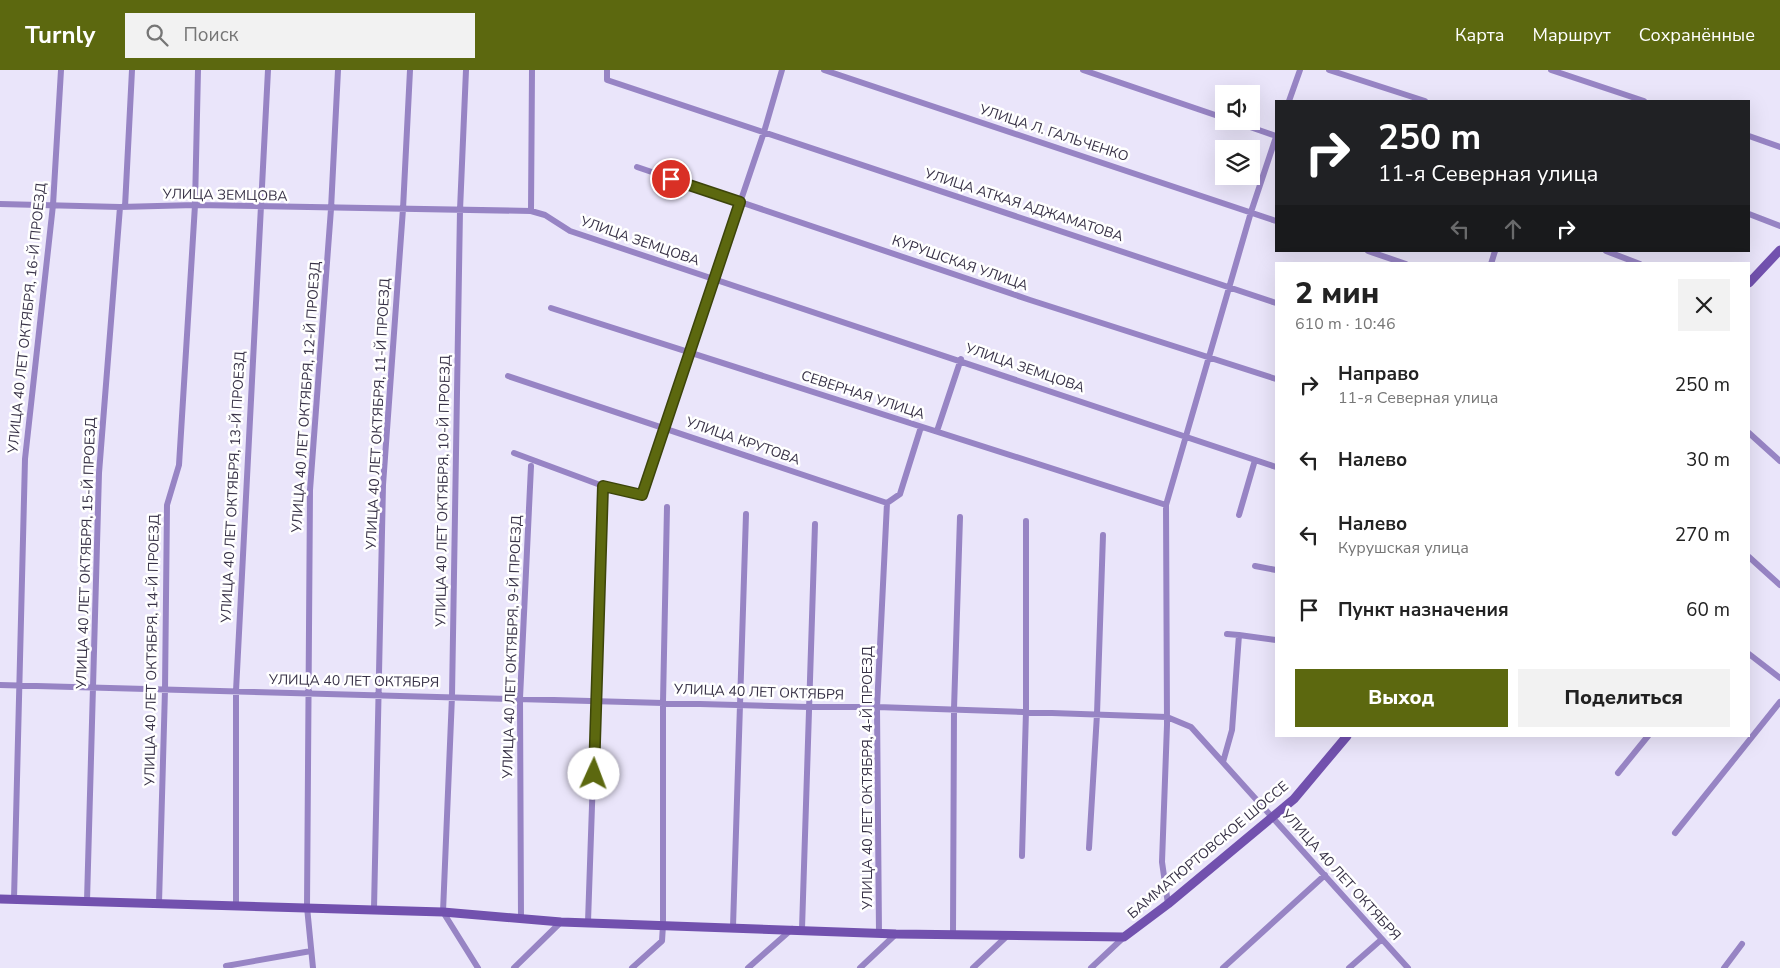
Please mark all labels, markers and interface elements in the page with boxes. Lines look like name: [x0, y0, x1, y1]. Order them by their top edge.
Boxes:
search box: [125, 13, 475, 58]
text: Turnly: [25, 19, 95, 51]
icon: search: [143, 21, 171, 49]
text: Поиск: [183, 22, 239, 48]
text: Карта: [1455, 23, 1505, 47]
text: Маршрут: [1533, 23, 1611, 47]
text: Сохранённые: [1639, 23, 1755, 47]
map controls: [1215, 85, 1260, 185]
button: sound: [1215, 85, 1260, 130]
street label: УЛИЦА Л. ГАЛЬЧЕНКО: [976, 100, 1131, 166]
text: 250 m: [1378, 114, 1481, 161]
icon: right: [1295, 120, 1360, 185]
button: layers: [1215, 140, 1260, 185]
pin: [650, 158, 692, 200]
text: 11-я Северная улица: [1378, 159, 1598, 189]
street label: УЛИЦА АТКАЯ АДЖАМАТОВА: [921, 164, 1126, 246]
icon: arrive: [657, 165, 685, 193]
street label: УЛИЦА 40 ЛЕТ ОКТЯБРЯ, 16-Й ПРОЕЗД: [3, 182, 51, 455]
street label: УЛИЦА ЗЕМЦОВА: [161, 184, 288, 206]
street label: УЛИЦА ЗЕМЦОВА: [577, 211, 702, 270]
icon: left: [1446, 215, 1474, 243]
icon: ahead: [1499, 215, 1527, 243]
icon: right: [1552, 215, 1580, 243]
street label: КУРУШСКАЯ УЛИЦА: [889, 231, 1031, 295]
street label: УЛИЦА 40 ЛЕТ ОКТЯБРЯ, 12-Й ПРОЕЗД: [287, 261, 325, 534]
text: 2 мин: [1295, 273, 1379, 314]
street label: УЛИЦА 40 ЛЕТ ОКТЯБРЯ, 11-Й ПРОЕЗД: [361, 278, 395, 551]
button: close: [1678, 279, 1730, 331]
text: 610 m · 10:46: [1295, 313, 1396, 335]
street label: УЛИЦА ЗЕМЦОВА: [962, 338, 1087, 397]
street label: УЛИЦА 40 ЛЕТ ОКТЯБРЯ, 13-Й ПРОЕЗД: [216, 351, 250, 624]
street label: УЛИЦА 40 ЛЕТ ОКТЯБРЯ, 10-Й ПРОЕЗД: [431, 355, 455, 628]
text: Направо: [1338, 361, 1419, 387]
street label: СЕВЕРНАЯ УЛИЦА: [799, 366, 927, 424]
icon: right: [1295, 371, 1323, 399]
text: 250 m: [1675, 372, 1730, 398]
text: 11-я Северная улица: [1338, 387, 1498, 409]
street label: УЛИЦА КРУТОВА: [682, 412, 803, 469]
street label: УЛИЦА 40 ЛЕТ ОКТЯБРЯ, 15-Й ПРОЕЗД: [72, 417, 100, 690]
icon: left: [1295, 446, 1323, 474]
text: Налево: [1338, 447, 1407, 473]
text: 30 m: [1686, 447, 1730, 473]
text: Налево: [1338, 511, 1407, 537]
street label: УЛИЦА 40 ЛЕТ ОКТЯБРЯ, 14-Й ПРОЕЗД: [140, 514, 164, 787]
street label: УЛИЦА 40 ЛЕТ ОКТЯБРЯ, 9-Й ПРОЕЗД: [498, 515, 526, 780]
icon: left: [1295, 521, 1323, 549]
text: 270 m: [1675, 522, 1730, 548]
text: Курушская улица: [1338, 537, 1469, 559]
icon: arrive: [1295, 596, 1323, 624]
text: Пункт назначения: [1338, 597, 1509, 623]
text: 60 m: [1686, 597, 1730, 623]
street label: УЛИЦА 40 ЛЕТ ОКТЯБРЯ, 4-Й ПРОЕЗД: [858, 646, 877, 911]
button: Выход: [1295, 669, 1508, 727]
button: Поделиться: [1518, 669, 1730, 727]
street label: УЛИЦА 40 ЛЕТ ОКТЯБРЯ: [268, 670, 439, 692]
street label: УЛИЦА 40 ЛЕТ ОКТЯБРЯ: [673, 679, 844, 704]
position arrow: [567, 747, 619, 799]
street label: БАММАТЮРТОВСКОЕ ШОССЕ: [1123, 777, 1293, 923]
street label: УЛИЦА 40 ЛЕТ ОКТЯБРЯ: [1276, 805, 1405, 945]

